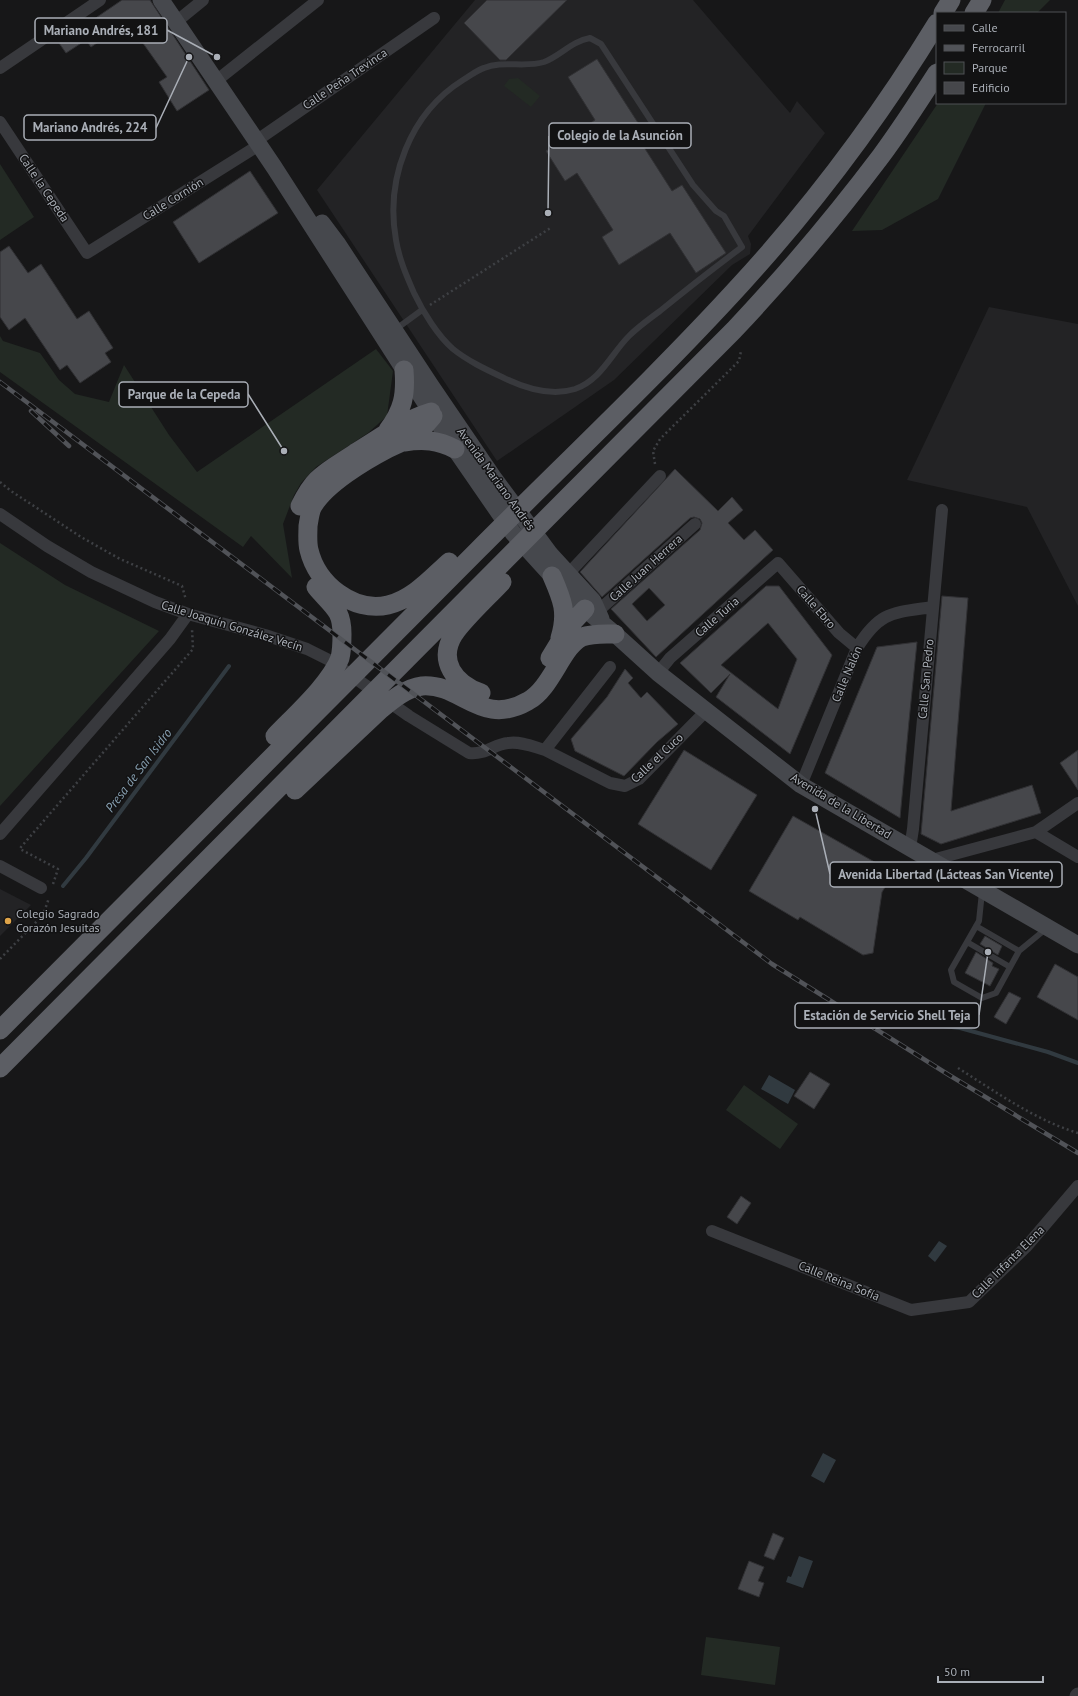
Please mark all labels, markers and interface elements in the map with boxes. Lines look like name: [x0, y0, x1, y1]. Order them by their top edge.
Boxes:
legend: [936, 12, 1066, 104]
callout: Mariano Andrés, 181: [35, 18, 167, 43]
text: Calle: [972, 20, 998, 35]
text: Mariano Andrés, 181: [44, 22, 158, 39]
text: Ferrocarril: [972, 40, 1026, 55]
street label: Calle Peña Trevinca: [300, 45, 390, 112]
text: Parque: [972, 60, 1007, 75]
text: Edificio: [972, 80, 1010, 95]
callout: Mariano Andrés, 224: [24, 115, 156, 140]
text: Mariano Andrés, 224: [33, 119, 148, 136]
callout: Colegio de la Asunción: [549, 123, 691, 148]
text: Colegio de la Asunción: [557, 127, 683, 144]
street label: Calle la Cepeda: [16, 151, 73, 225]
street label: Calle Cornión: [140, 174, 206, 223]
callout: Parque de la Cepeda: [119, 382, 248, 407]
text: Parque de la Cepeda: [128, 386, 240, 403]
street label: Avenida Mariano Andrés: [454, 424, 539, 533]
street label: Calle Juan Herrera: [606, 531, 685, 604]
street label: Calle Ebro: [794, 582, 839, 631]
street label: Calle Turia: [692, 593, 742, 640]
street label: Calle Joaquín González Vecín: [160, 597, 305, 654]
street label: Calle San Pedro: [915, 638, 936, 720]
street label: Calle Nalón: [828, 644, 865, 704]
water label: Presa de San Isidro: [101, 724, 176, 816]
street label: Calle el Cuco: [627, 730, 686, 786]
street label: Avenida de la Libertad: [788, 770, 894, 842]
callout: Avenida Libertad (Lácteas San Vicente): [830, 862, 1062, 887]
text: Avenida Libertad (Lácteas San Vicente): [838, 866, 1054, 883]
place label: Colegio Sagrado Corazón Jesuitas: [16, 906, 100, 935]
marker: Colegio Sagrado Corazón Jesuitas: [3, 916, 13, 926]
callout: Estación de Servicio Shell Teja: [795, 1003, 979, 1028]
text: Estación de Servicio Shell Teja: [803, 1007, 971, 1024]
street label: Calle Infanta Elena: [968, 1222, 1047, 1301]
street label: Calle Reina Sofía: [796, 1257, 882, 1304]
scale bar: [938, 1658, 1043, 1684]
text: 50 m: [944, 1664, 970, 1679]

